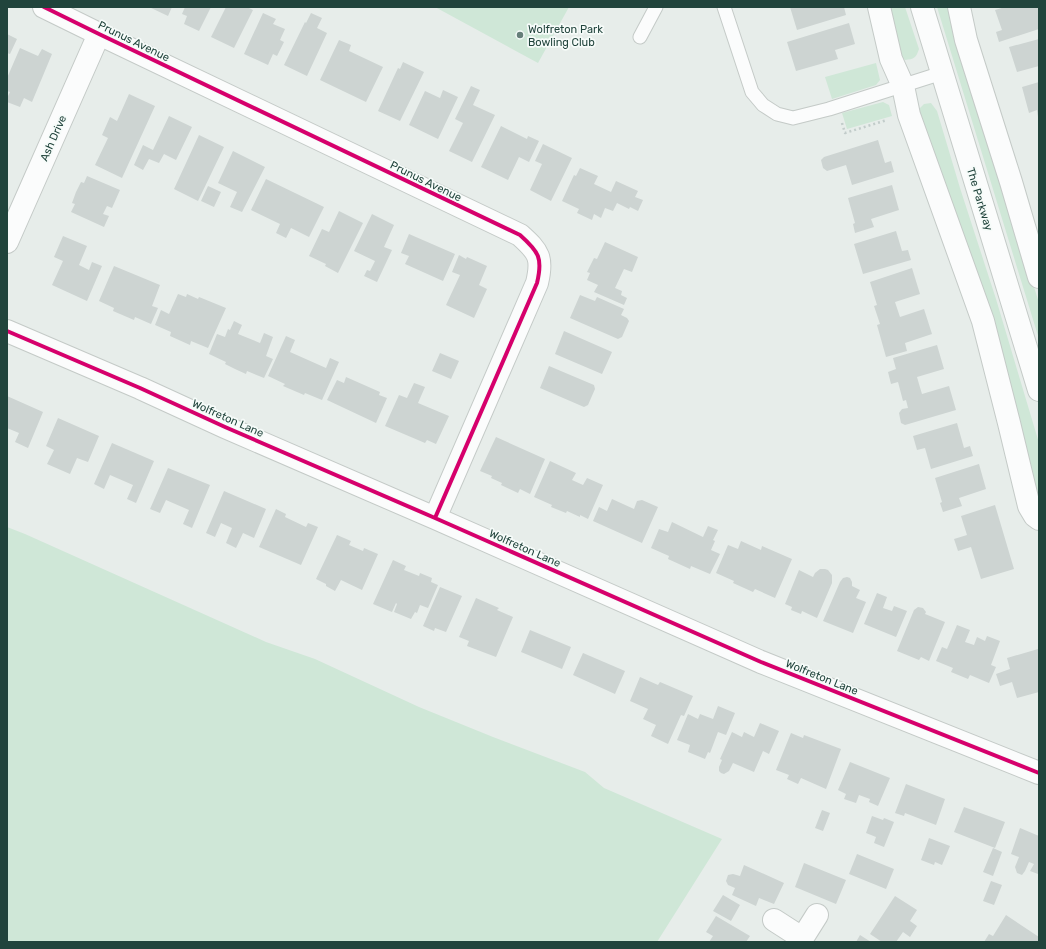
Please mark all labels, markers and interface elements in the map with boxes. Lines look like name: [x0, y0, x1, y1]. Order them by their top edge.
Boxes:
street label: Prunus Avenue: [96, 19, 172, 64]
place label: Wolfreton Park Bowling Club: [528, 23, 603, 49]
marker: Wolfreton Park Bowling Club: [515, 30, 525, 40]
street label: Ash Drive: [38, 113, 69, 163]
street label: Prunus Avenue: [388, 159, 464, 204]
street label: The Parkway: [964, 166, 995, 232]
street label: Wolfreton Lane: [190, 397, 266, 440]
street label: Wolfreton Lane: [487, 527, 563, 570]
street label: Wolfreton Lane: [784, 657, 860, 698]

